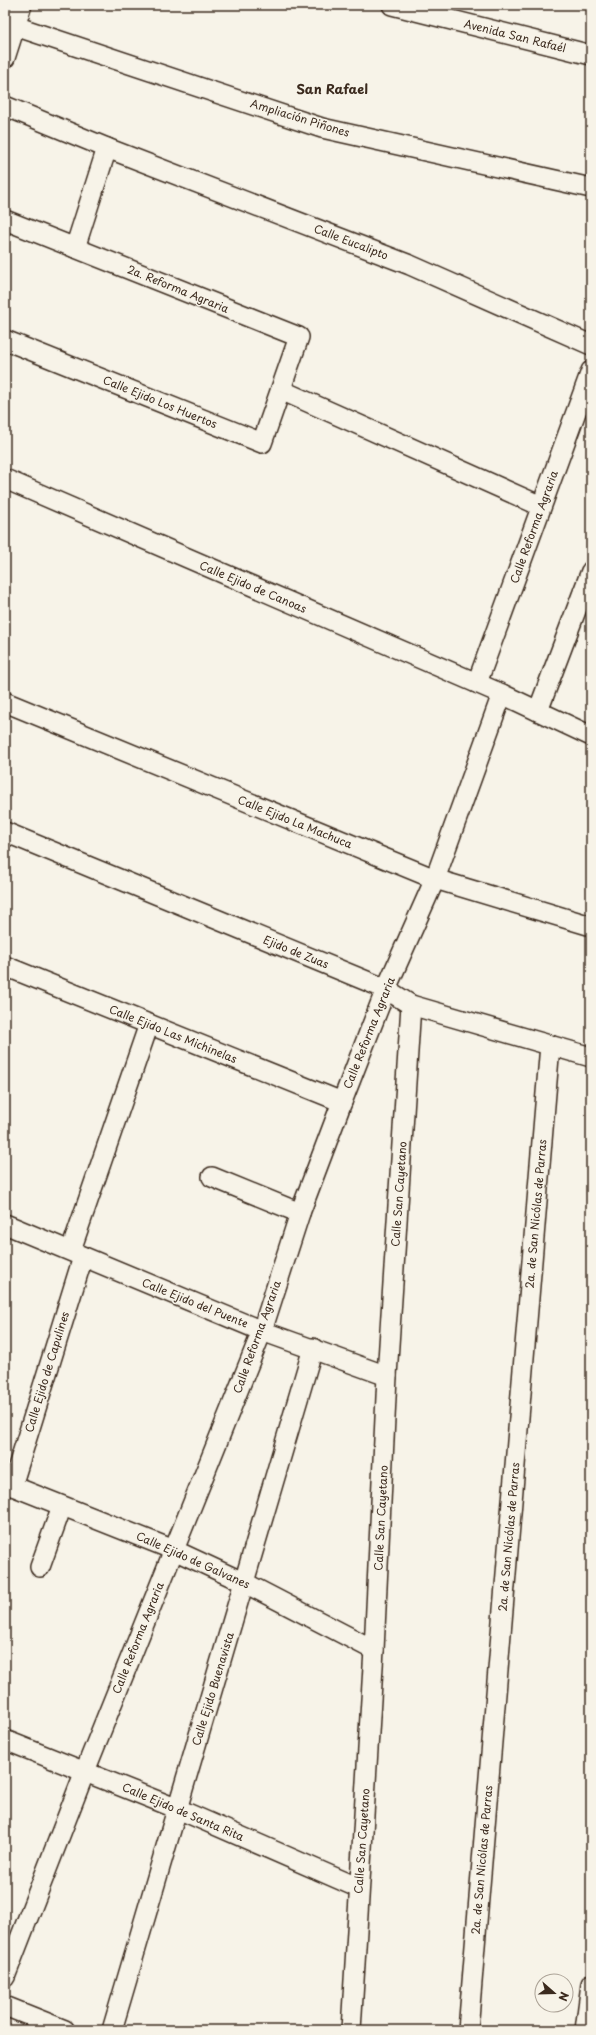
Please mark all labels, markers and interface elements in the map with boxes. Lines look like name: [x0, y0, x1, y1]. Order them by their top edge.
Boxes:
street label: Avenida San Rafaél: [462, 15, 568, 56]
district label: San Rafael: [296, 79, 368, 98]
street label: Ampliación Piñones: [248, 94, 352, 141]
street label: Calle Eucalipto: [311, 220, 391, 264]
street label: 2a. Reforma Agraria: [125, 260, 232, 317]
street label: Calle Ejido Los Huertos: [101, 371, 220, 432]
street label: Calle Reforma Agraria: [505, 468, 562, 586]
street label: Calle Ejido de Canoas: [197, 556, 309, 617]
street label: Calle Ejido La Machuca: [235, 791, 355, 852]
street label: Ejido de Zuas: [261, 931, 332, 972]
street label: Calle Reforma Agraria: [338, 974, 399, 1091]
street label: Calle Ejido Las Michinelas: [107, 1000, 240, 1067]
street label: 2a. de San Nicólas de Parras: [521, 1139, 550, 1289]
street label: Calle San Cayetano: [386, 1141, 411, 1247]
street label: Calle Ejido del Puente: [140, 1273, 251, 1332]
street label: Calle Reforma Agraria: [228, 1278, 285, 1396]
street label: Calle Ejido de Capulines: [20, 1309, 73, 1434]
street label: 2a. de San Nicólas de Parras: [494, 1462, 523, 1612]
street label: Calle San Cayetano: [369, 1465, 392, 1571]
street label: Calle Ejido de Galvanes: [134, 1527, 253, 1592]
street label: Calle Reforma Agraria: [107, 1579, 168, 1696]
street label: Calle Ejido Buenavista: [187, 1630, 238, 1748]
street label: Calle Ejido de Santa Rita: [120, 1778, 247, 1845]
street label: 2a. de San Nicólas de Parras: [467, 1785, 496, 1935]
street label: Calle San Cayetano: [349, 1788, 374, 1894]
north arrow: [534, 1973, 574, 2013]
text: N: [554, 1990, 573, 2004]

